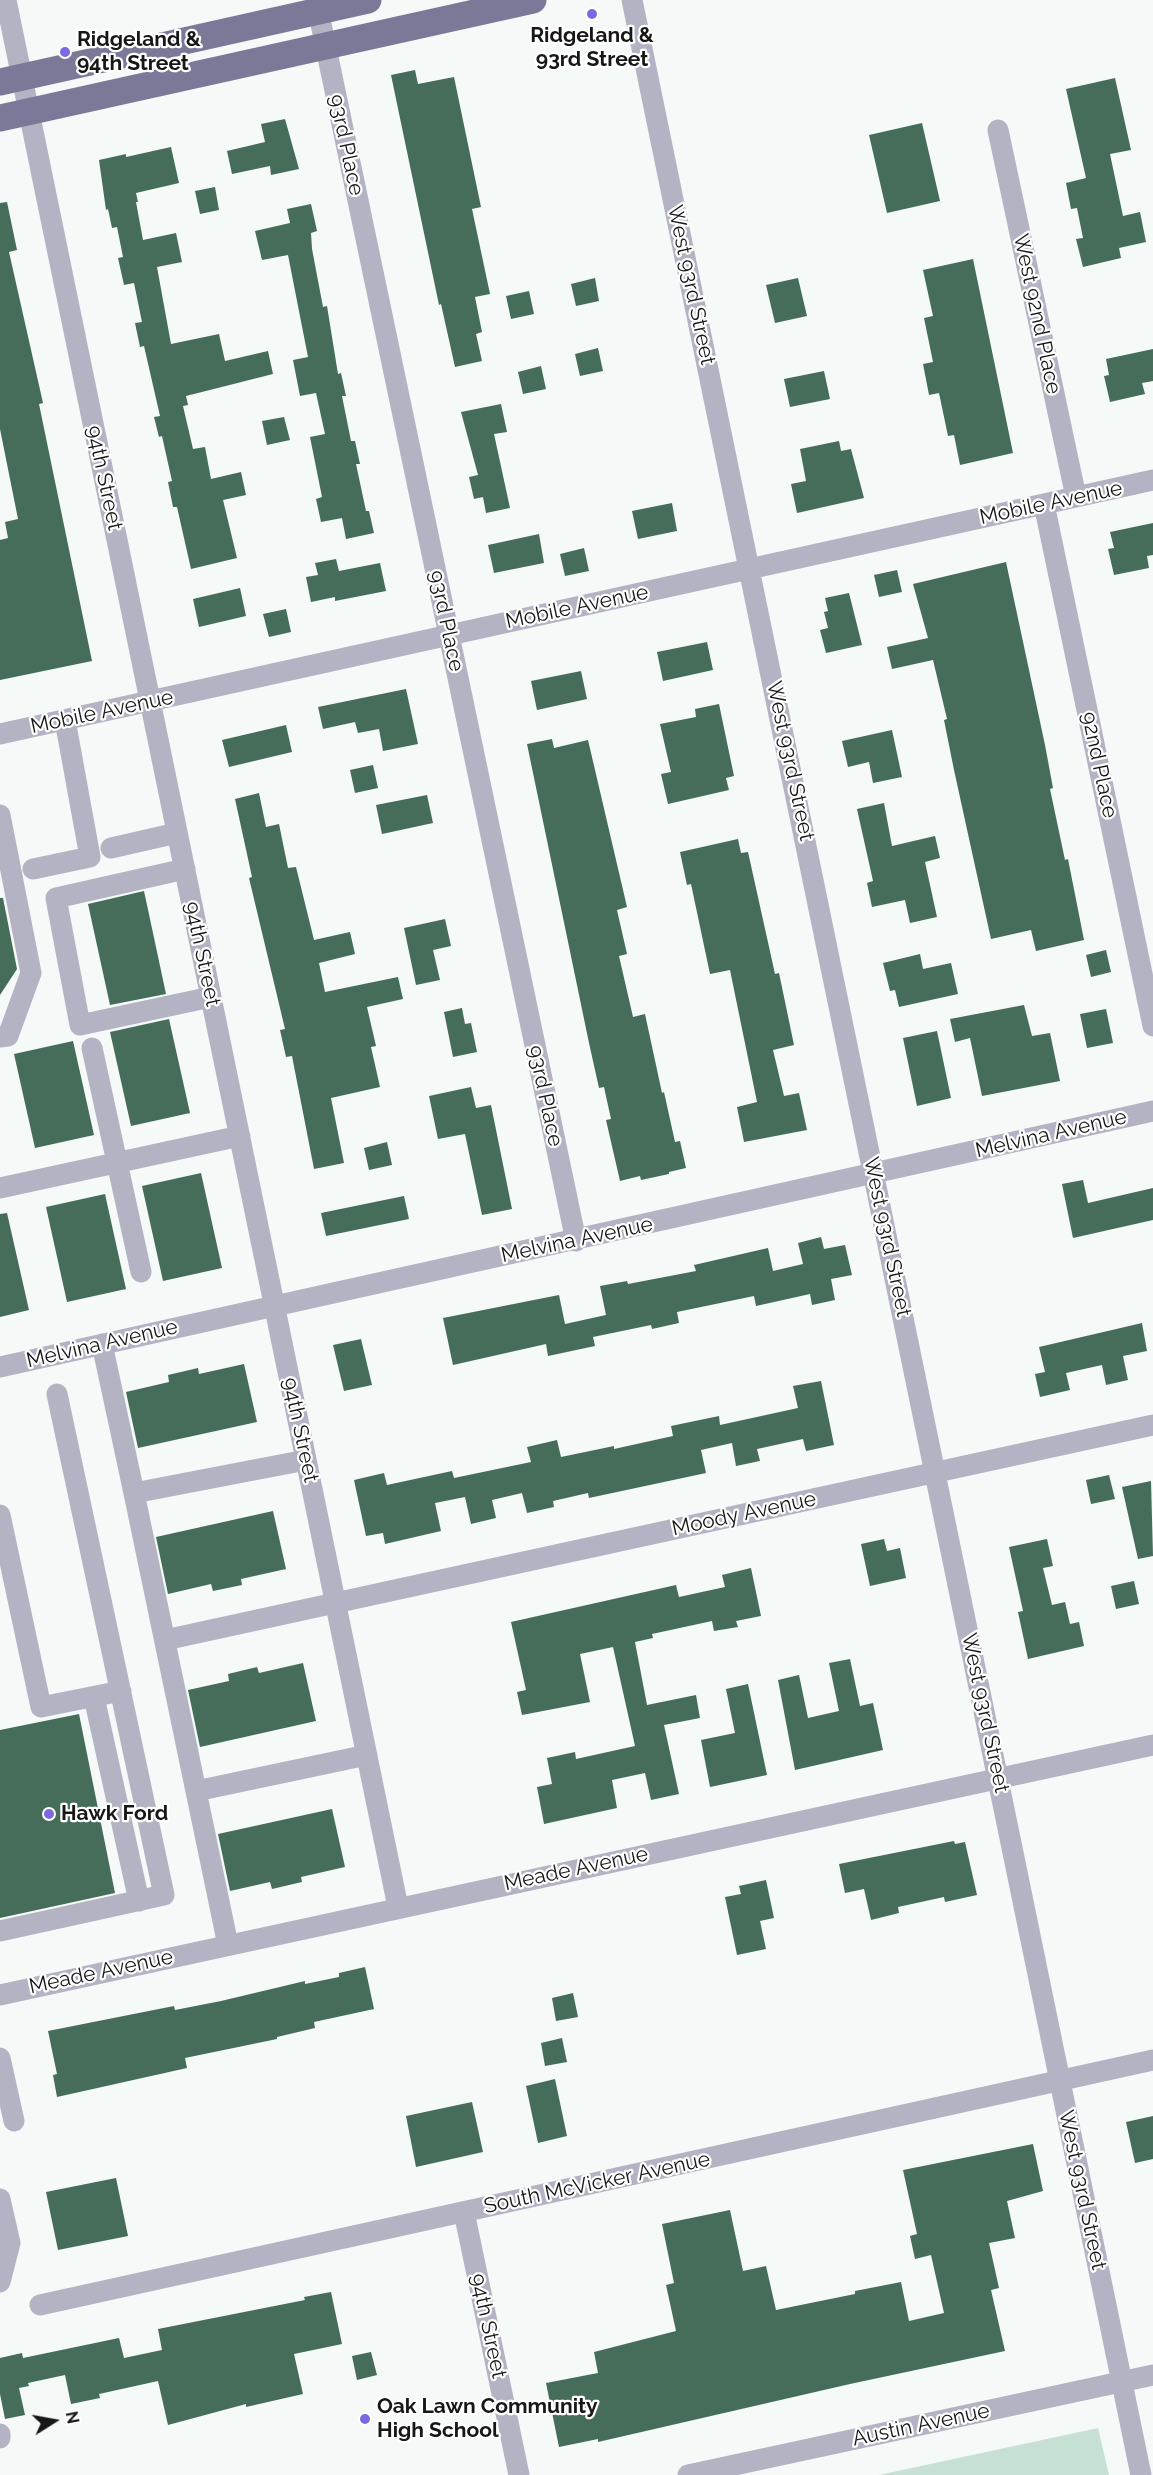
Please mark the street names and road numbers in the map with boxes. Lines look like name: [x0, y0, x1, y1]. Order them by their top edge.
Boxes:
street label: 93rd Place: [323, 92, 369, 198]
street label: West 93rd Street: [662, 203, 720, 367]
street label: West 92nd Place: [1008, 232, 1066, 396]
street label: 94th Street: [81, 423, 127, 533]
street label: Mobile Avenue: [977, 476, 1125, 530]
street label: 93rd Place: [423, 568, 469, 674]
street label: Mobile Avenue: [503, 580, 651, 634]
street label: West 93rd Street: [761, 679, 819, 843]
street label: Mobile Avenue: [28, 685, 176, 739]
street label: 92nd Place: [1075, 710, 1123, 820]
street label: 94th Street: [179, 899, 225, 1009]
street label: 93rd Place: [522, 1043, 568, 1149]
street label: Melvina Avenue: [973, 1104, 1129, 1164]
street label: West 93rd Street: [858, 1155, 916, 1319]
street label: Melvina Avenue: [499, 1212, 655, 1268]
street label: Melvina Avenue: [24, 1314, 180, 1374]
street label: 94th Street: [277, 1375, 323, 1485]
street label: Moody Avenue: [670, 1486, 818, 1542]
street label: West 93rd Street: [956, 1631, 1014, 1795]
street label: Meade Avenue: [502, 1841, 650, 1897]
street label: Meade Avenue: [27, 1944, 175, 2000]
street label: West 93rd Street: [1053, 2108, 1111, 2272]
street label: South McVicker Avenue: [482, 2147, 712, 2219]
street label: 94th Street: [465, 2271, 511, 2381]
street label: Austin Avenue: [850, 2398, 992, 2452]

